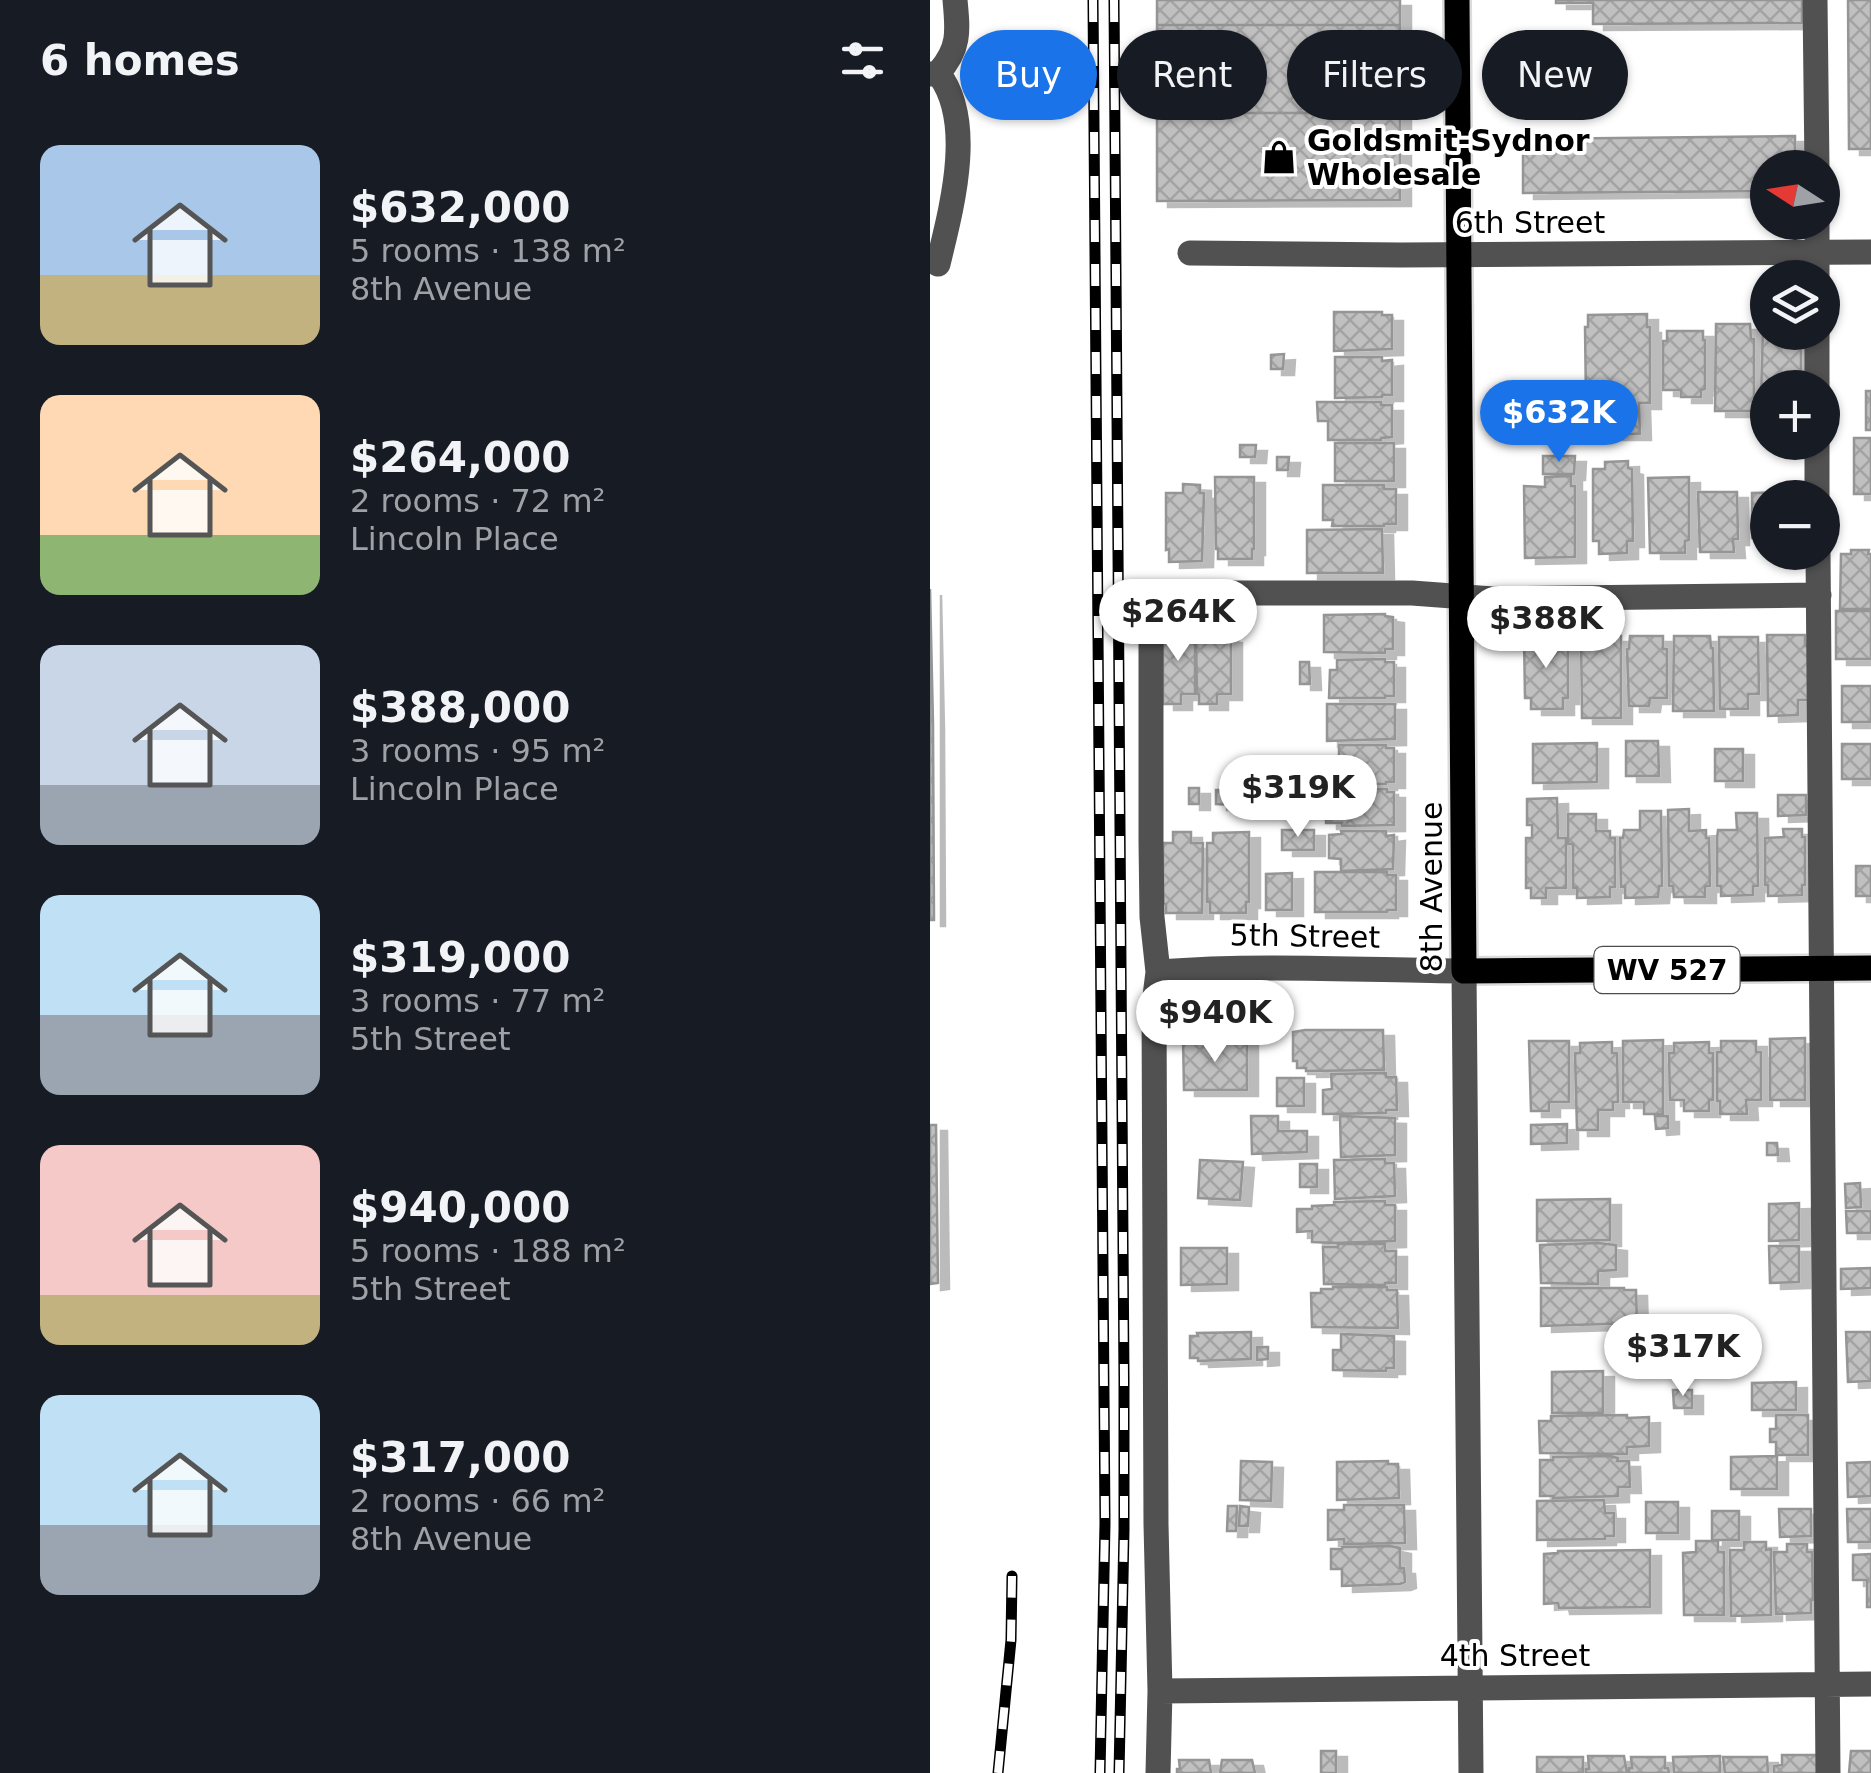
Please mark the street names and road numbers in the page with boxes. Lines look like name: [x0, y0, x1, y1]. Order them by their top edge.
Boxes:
street label: 6th Street: [1455, 205, 1606, 240]
street label: 8th Avenue: [1414, 802, 1449, 972]
street label: 5th Street: [1229, 917, 1381, 955]
road number: WV 527: [1594, 947, 1740, 993]
street label: 4th Street: [1440, 1638, 1591, 1673]

